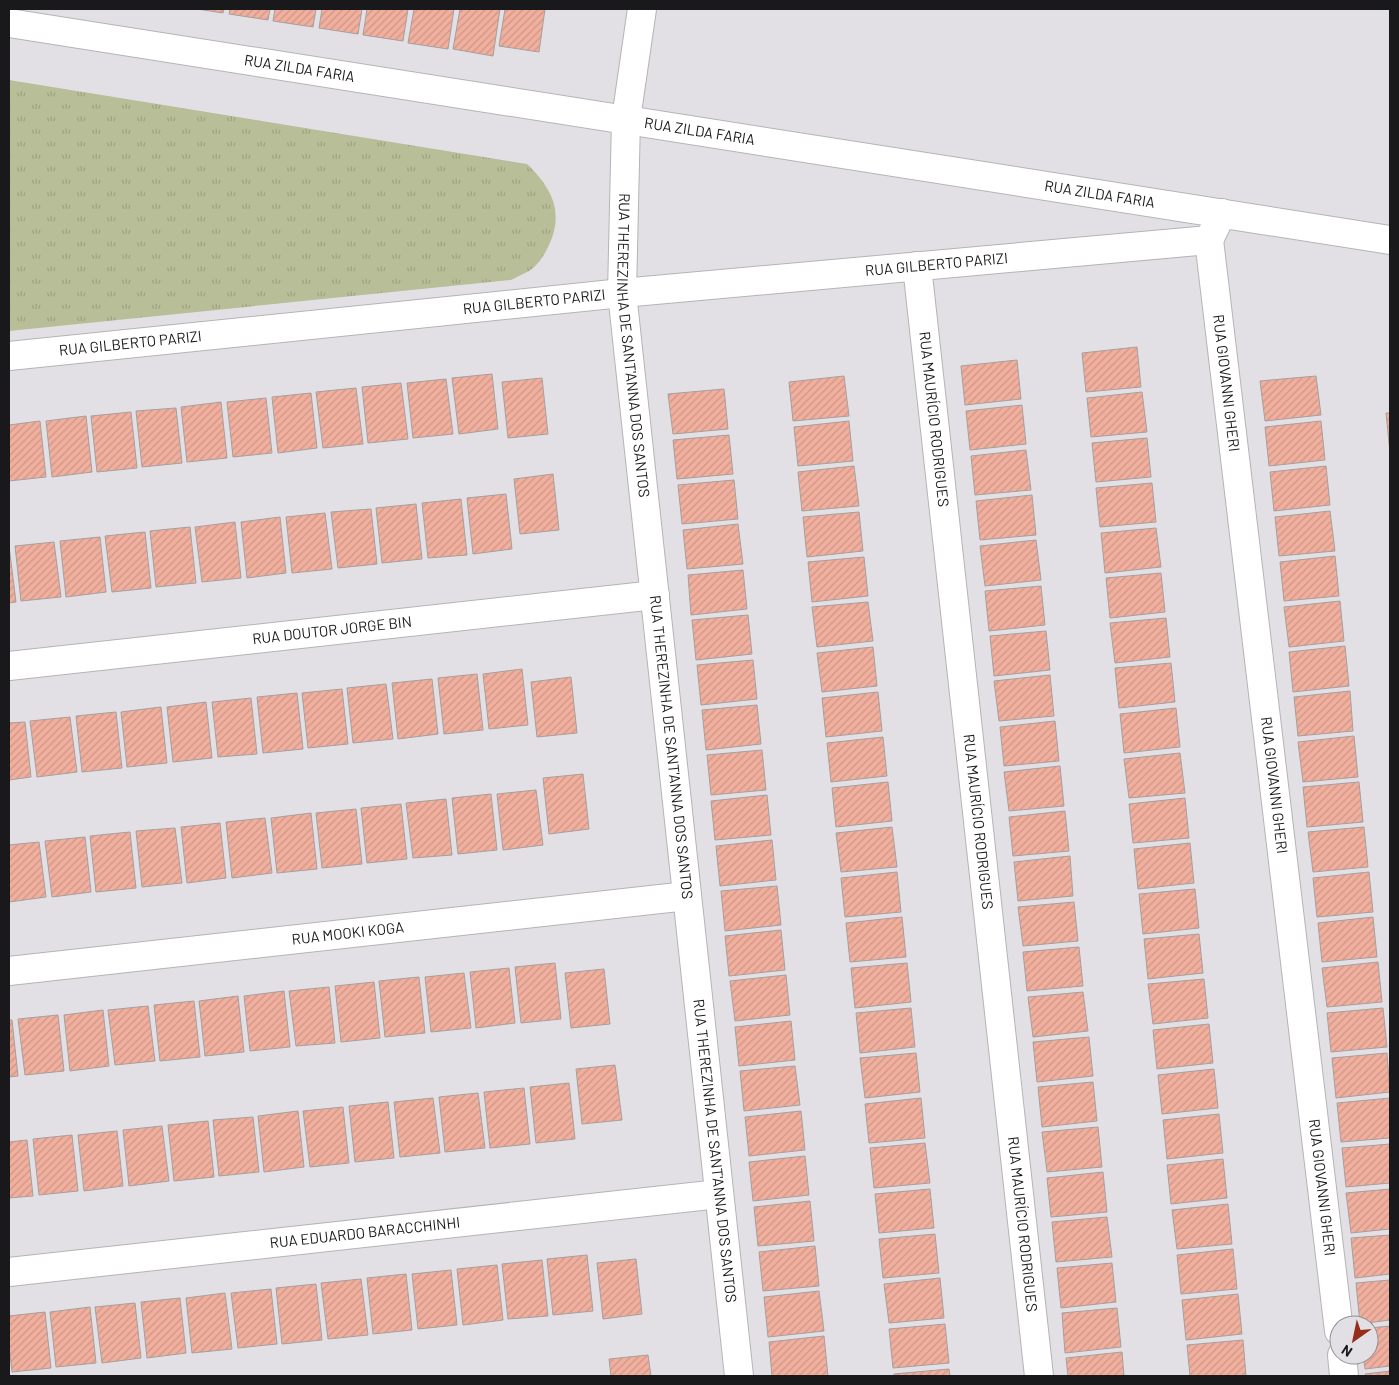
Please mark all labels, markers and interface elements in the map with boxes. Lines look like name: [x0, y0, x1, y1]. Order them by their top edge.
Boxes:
street label: RUA ZILDA FARIA: [243, 50, 356, 85]
street label: RUA ZILDA FARIA: [643, 113, 756, 148]
street label: RUA ZILDA FARIA: [1043, 176, 1156, 211]
street label: RUA THEREZINHA DE SANT'ANNA DOS SANTOS: [614, 193, 654, 498]
street label: RUA GILBERTO PARIZI: [864, 248, 1009, 279]
street label: RUA GILBERTO PARIZI: [462, 285, 606, 317]
street label: RUA GIOVANNI GHERI: [1210, 313, 1244, 452]
street label: RUA GILBERTO PARIZI: [58, 326, 202, 359]
street label: RUA MAURÍCIO RODRIGUES: [916, 330, 953, 508]
street label: RUA THEREZINHA DE SANT'ANNA DOS SANTOS: [647, 594, 697, 900]
street label: RUA DOUTOR JORGE BIN: [251, 612, 413, 647]
street label: RUA GIOVANNI GHERI: [1258, 715, 1292, 855]
street label: RUA MAURÍCIO RODRIGUES: [960, 733, 998, 910]
street label: RUA MOOKI KOGA: [291, 917, 405, 948]
street label: RUA THEREZINHA DE SANT'ANNA DOS SANTOS: [690, 998, 741, 1304]
street label: RUA GIOVANNI GHERI: [1306, 1118, 1340, 1257]
street label: RUA MAURÍCIO RODRIGUES: [1005, 1135, 1042, 1313]
street label: RUA EDUARDO BARACCHINHI: [269, 1213, 461, 1251]
north arrow: [1329, 1315, 1379, 1365]
text: N: [1338, 1342, 1355, 1361]

